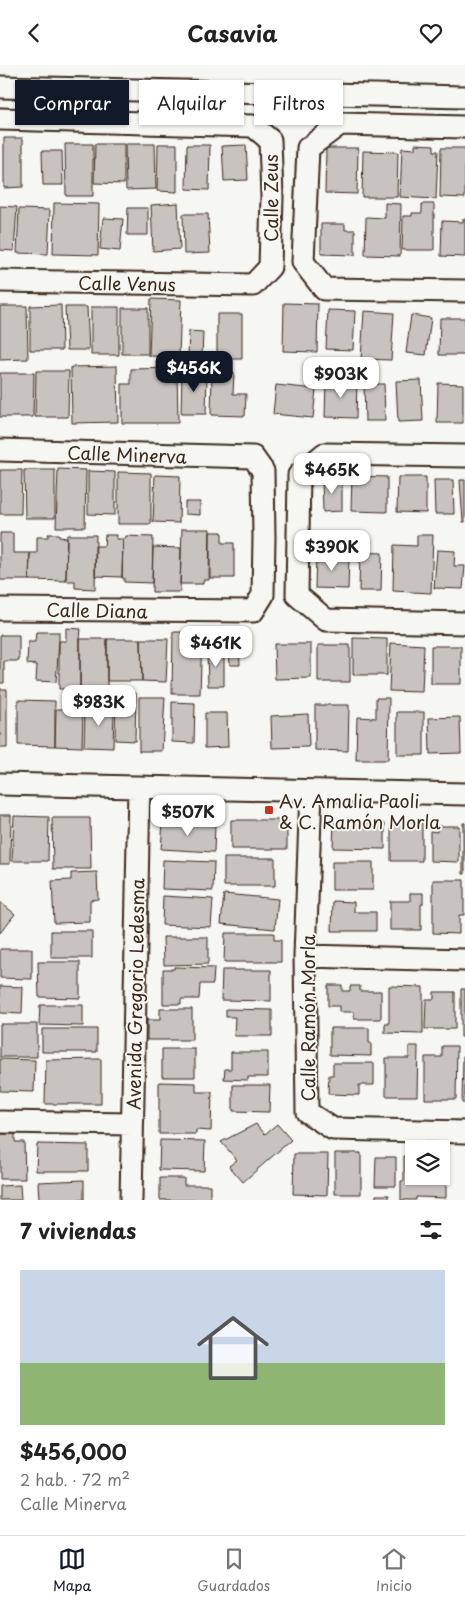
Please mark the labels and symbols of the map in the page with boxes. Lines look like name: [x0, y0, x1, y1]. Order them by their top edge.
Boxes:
street label: Calle Zeus: [257, 154, 284, 242]
street label: Calle Venus: [78, 269, 176, 297]
pin: $456K: [159, 351, 229, 393]
pin: $903K: [306, 357, 376, 399]
street label: Calle Minerva: [67, 438, 188, 470]
pin: $465K: [297, 453, 367, 495]
pin: $390K: [297, 529, 367, 572]
street label: Calle Diana: [46, 596, 149, 624]
pin: $461K: [181, 625, 251, 668]
pin: $983K: [64, 685, 134, 727]
place label: Av. Amalia Paoli & C. Ramón Morla: [279, 787, 441, 835]
pin: $507K: [153, 795, 223, 837]
marker: Av. Amalia Paoli & C. Ramón Morla: [263, 804, 275, 816]
street label: Avenida Gregorio Ledesma: [119, 877, 151, 1110]
street label: Calle Ramón Morla: [294, 934, 321, 1102]

